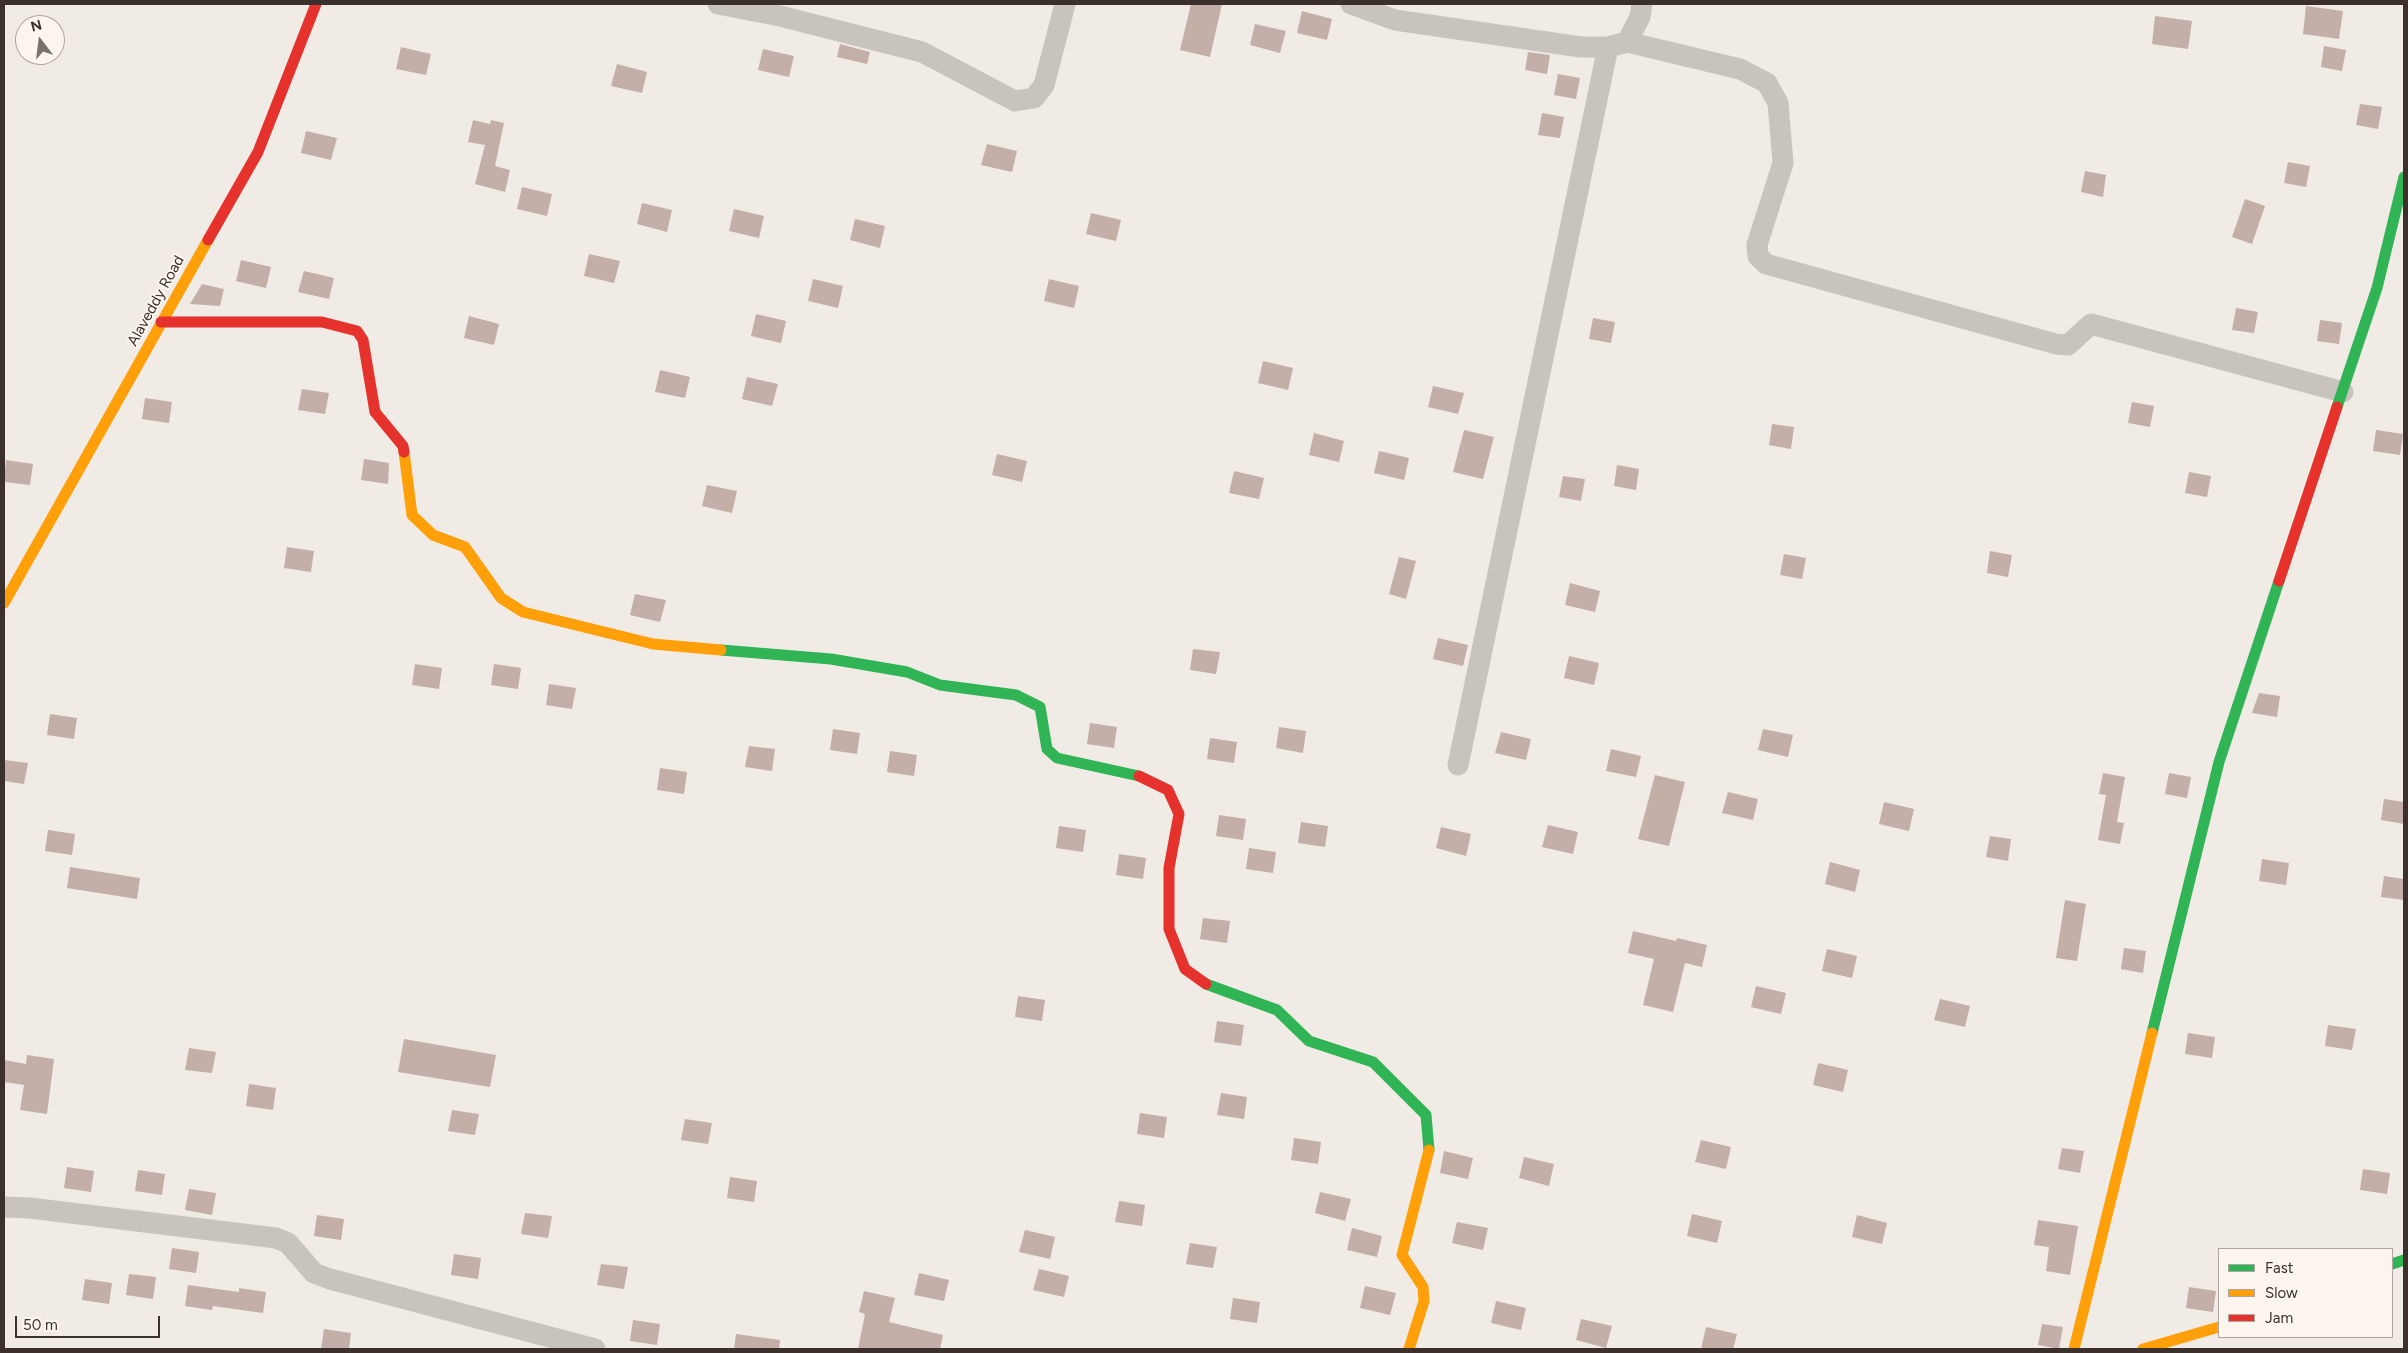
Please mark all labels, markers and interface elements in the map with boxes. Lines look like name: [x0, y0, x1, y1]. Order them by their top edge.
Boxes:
north arrow: [15, 15, 65, 65]
text: N: [29, 16, 44, 36]
street label: Alaveddy Road: [124, 253, 188, 349]
legend: [2218, 1248, 2393, 1338]
text: Fast: [2265, 1259, 2293, 1277]
text: Slow: [2265, 1284, 2298, 1302]
scale bar: [18, 1306, 162, 1338]
text: Jam: [2265, 1309, 2293, 1327]
text: 50 m: [23, 1316, 58, 1334]

